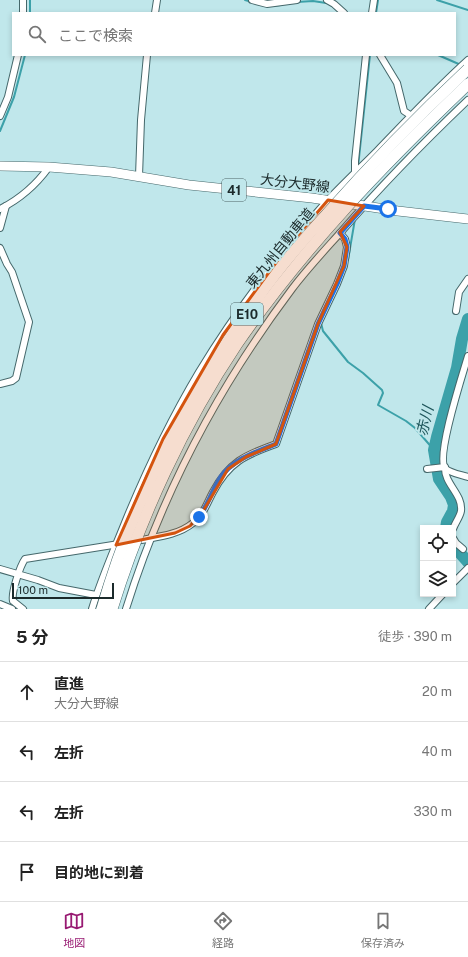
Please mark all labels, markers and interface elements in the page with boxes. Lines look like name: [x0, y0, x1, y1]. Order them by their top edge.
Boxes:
search box: [12, 12, 456, 56]
icon: search: [26, 23, 48, 45]
text: ここで検索: [58, 27, 133, 44]
street label: 大分大野線: [259, 171, 331, 195]
road number: 41: [222, 179, 246, 201]
route start: [379, 200, 397, 218]
street label: 東九州自動車道: [243, 205, 317, 291]
road number: E10: [231, 303, 263, 325]
water label: 赤川: [413, 402, 437, 437]
route end: [190, 508, 208, 526]
map controls: [420, 525, 456, 597]
button: locate: [420, 525, 456, 561]
button: layers: [420, 561, 456, 597]
scale bar: [12, 581, 114, 600]
text: 100 m: [18, 584, 48, 596]
text: 5 分: [16, 627, 48, 647]
text: 徒歩 · 390 m: [378, 629, 452, 644]
text: 直進: [54, 675, 84, 692]
icon: ahead: [16, 681, 38, 703]
text: 20 m: [422, 684, 452, 699]
text: 大分大野線: [54, 696, 119, 711]
icon: left: [16, 741, 38, 763]
text: 左折: [54, 744, 84, 761]
text: 40 m: [421, 744, 452, 759]
icon: left: [16, 801, 38, 823]
text: 左折: [54, 804, 84, 821]
text: 330 m: [413, 804, 452, 819]
icon: arrive: [16, 861, 38, 883]
text: 目的地に到着: [54, 864, 144, 881]
tab: 地図: [63, 910, 85, 950]
tab: 経路: [212, 910, 234, 950]
tab: 保存済み: [361, 910, 405, 950]

